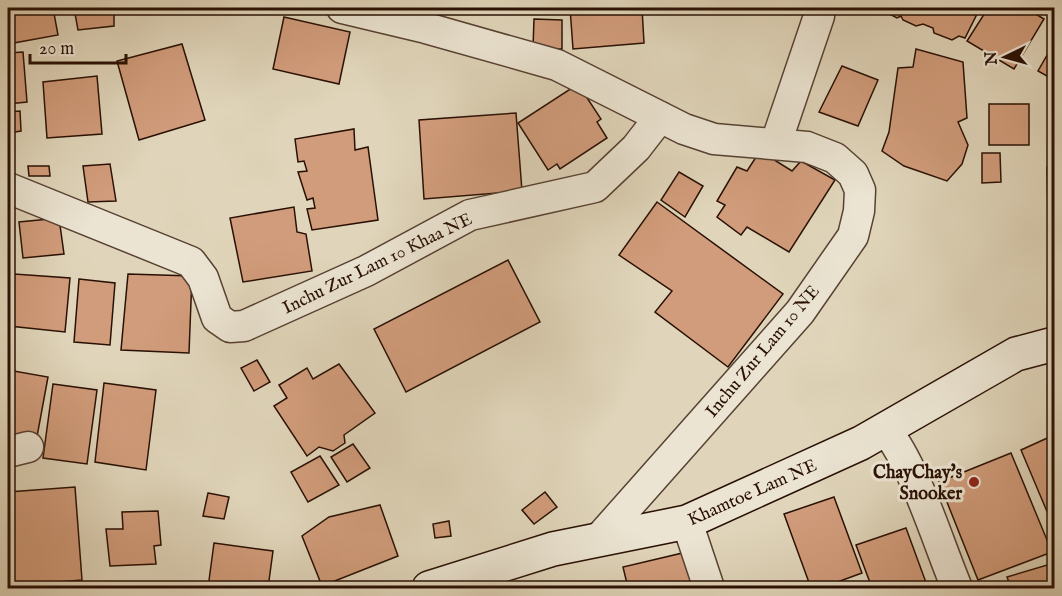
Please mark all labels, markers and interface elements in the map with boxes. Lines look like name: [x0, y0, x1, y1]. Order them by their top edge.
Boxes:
scale bar: [30, 27, 126, 65]
north arrow: [975, 27, 1035, 87]
text: 20 m: [39, 38, 74, 61]
text: N: [981, 50, 1003, 67]
street label: Inchu Zur Lam 10 Khaa NE: [279, 208, 476, 320]
street label: Inchu Zur Lam 10 NE: [701, 281, 825, 423]
street label: Khamtoe Lam NE: [685, 455, 821, 532]
place label: ChayChay's Snooker: [873, 462, 963, 506]
marker: ChayChay's Snooker: [967, 475, 981, 489]

